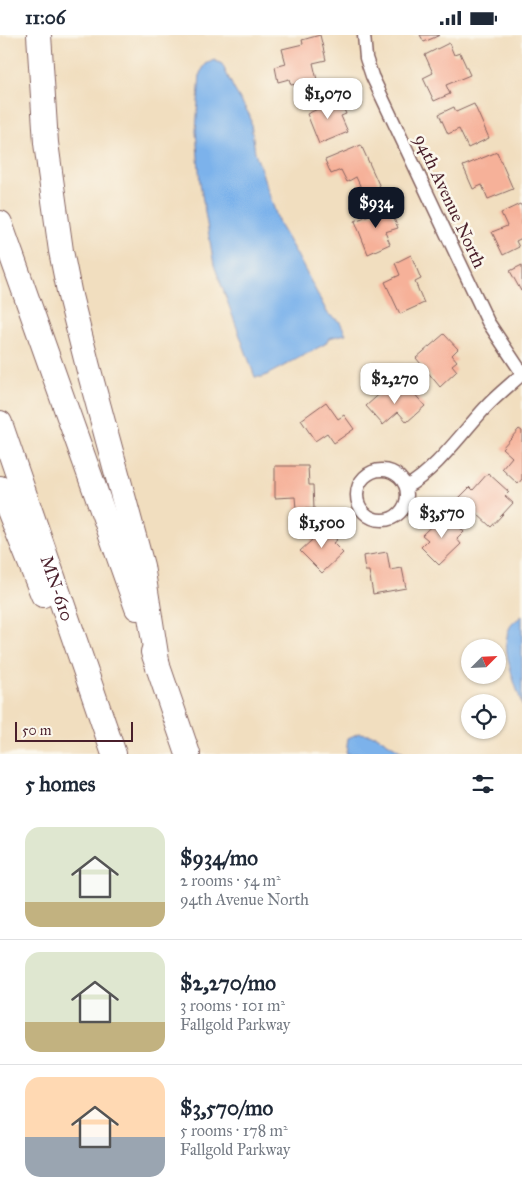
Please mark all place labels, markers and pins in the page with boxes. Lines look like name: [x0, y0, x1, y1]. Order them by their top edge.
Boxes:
pin: $1,070: [287, 77, 369, 120]
pin: $934: [346, 187, 406, 229]
pin: $2,270: [354, 363, 436, 405]
pin: $3,570: [401, 497, 483, 539]
pin: $1,500: [281, 507, 363, 549]

